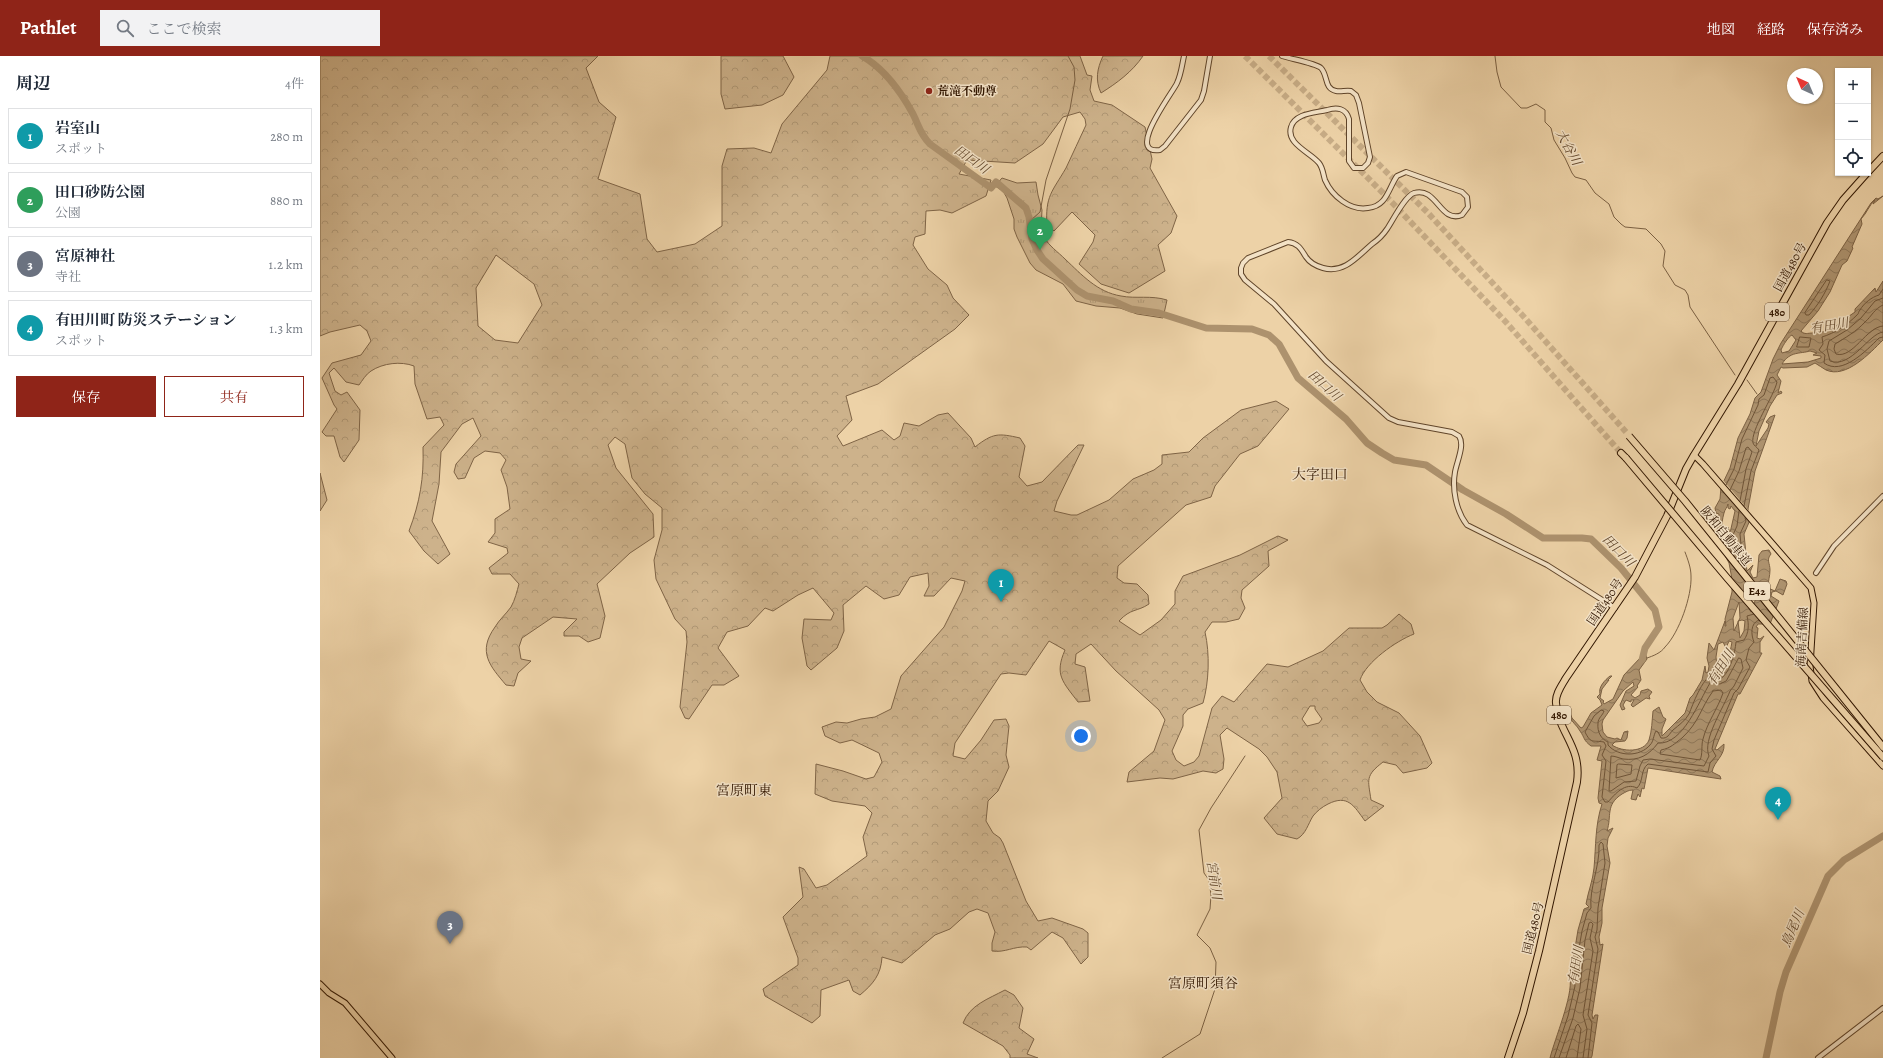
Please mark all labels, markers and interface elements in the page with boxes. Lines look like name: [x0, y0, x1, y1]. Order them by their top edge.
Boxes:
search box: [100, 10, 380, 46]
text: Pathlet: [20, 15, 76, 41]
icon: search: [114, 17, 136, 39]
text: ここで検索: [146, 19, 221, 39]
text: 地図: [1707, 20, 1735, 39]
text: 経路: [1757, 20, 1785, 39]
text: 保存済み: [1807, 20, 1863, 39]
north arrow: [1787, 68, 1823, 104]
map controls: [1835, 68, 1871, 176]
button: +: [1835, 68, 1871, 104]
text: 周辺: [16, 72, 50, 95]
text: 4件: [285, 75, 304, 92]
place label: 荒滝不動尊: [937, 83, 997, 99]
marker: 荒滝不動尊: [924, 86, 934, 96]
button: −: [1835, 104, 1871, 140]
text: 岩室山: [55, 118, 100, 138]
water label: 大谷川: [1552, 126, 1586, 170]
text: 1: [28, 128, 32, 145]
text: 280 m: [270, 128, 303, 145]
text: スポット: [55, 140, 107, 157]
button: locate: [1835, 140, 1871, 176]
water label: 田口川: [951, 141, 994, 179]
text: 田口砂防公園: [55, 182, 145, 202]
text: 2: [27, 192, 33, 209]
text: 880 m: [270, 192, 303, 209]
text: 公園: [55, 204, 81, 221]
pin: 2: [1027, 217, 1053, 250]
street label: 国道480号: [1770, 240, 1810, 294]
text: 宮原神社: [55, 246, 115, 266]
text: 3: [27, 256, 33, 273]
text: 1.2 km: [269, 256, 303, 273]
text: 寺社: [55, 268, 81, 285]
road number: 480: [1765, 303, 1789, 321]
text: 有田川町 防災ステーション: [55, 310, 237, 330]
water label: 有田川: [1808, 313, 1852, 337]
text: 4: [27, 320, 33, 337]
text: 1.3 km: [269, 320, 303, 337]
text: スポット: [55, 332, 107, 349]
water label: 田口川: [1304, 366, 1346, 406]
button: 保存: [16, 376, 156, 417]
button: 共有: [164, 376, 304, 417]
district label: 大字田口: [1292, 465, 1348, 484]
street label: 阪和自動車道: [1697, 503, 1755, 569]
water label: 田口川: [1599, 531, 1640, 572]
pin: 1: [988, 569, 1014, 602]
street label: 国道480号: [1583, 575, 1627, 629]
road number: E42: [1744, 582, 1770, 600]
street label: 海南吉備線: [1792, 607, 1812, 667]
water label: 有田川: [1703, 644, 1739, 688]
road number: 480: [1547, 706, 1571, 724]
your location: [1071, 726, 1091, 746]
district label: 宮原町東: [716, 781, 772, 800]
pin: 4: [1765, 787, 1791, 820]
water label: 宮前川: [1203, 859, 1226, 903]
street label: 国道480号: [1519, 900, 1547, 956]
water label: 鳥尾川: [1777, 905, 1809, 949]
pin: 3: [437, 911, 463, 944]
water label: 有田川: [1564, 943, 1587, 986]
district label: 宮原町須谷: [1168, 974, 1238, 993]

